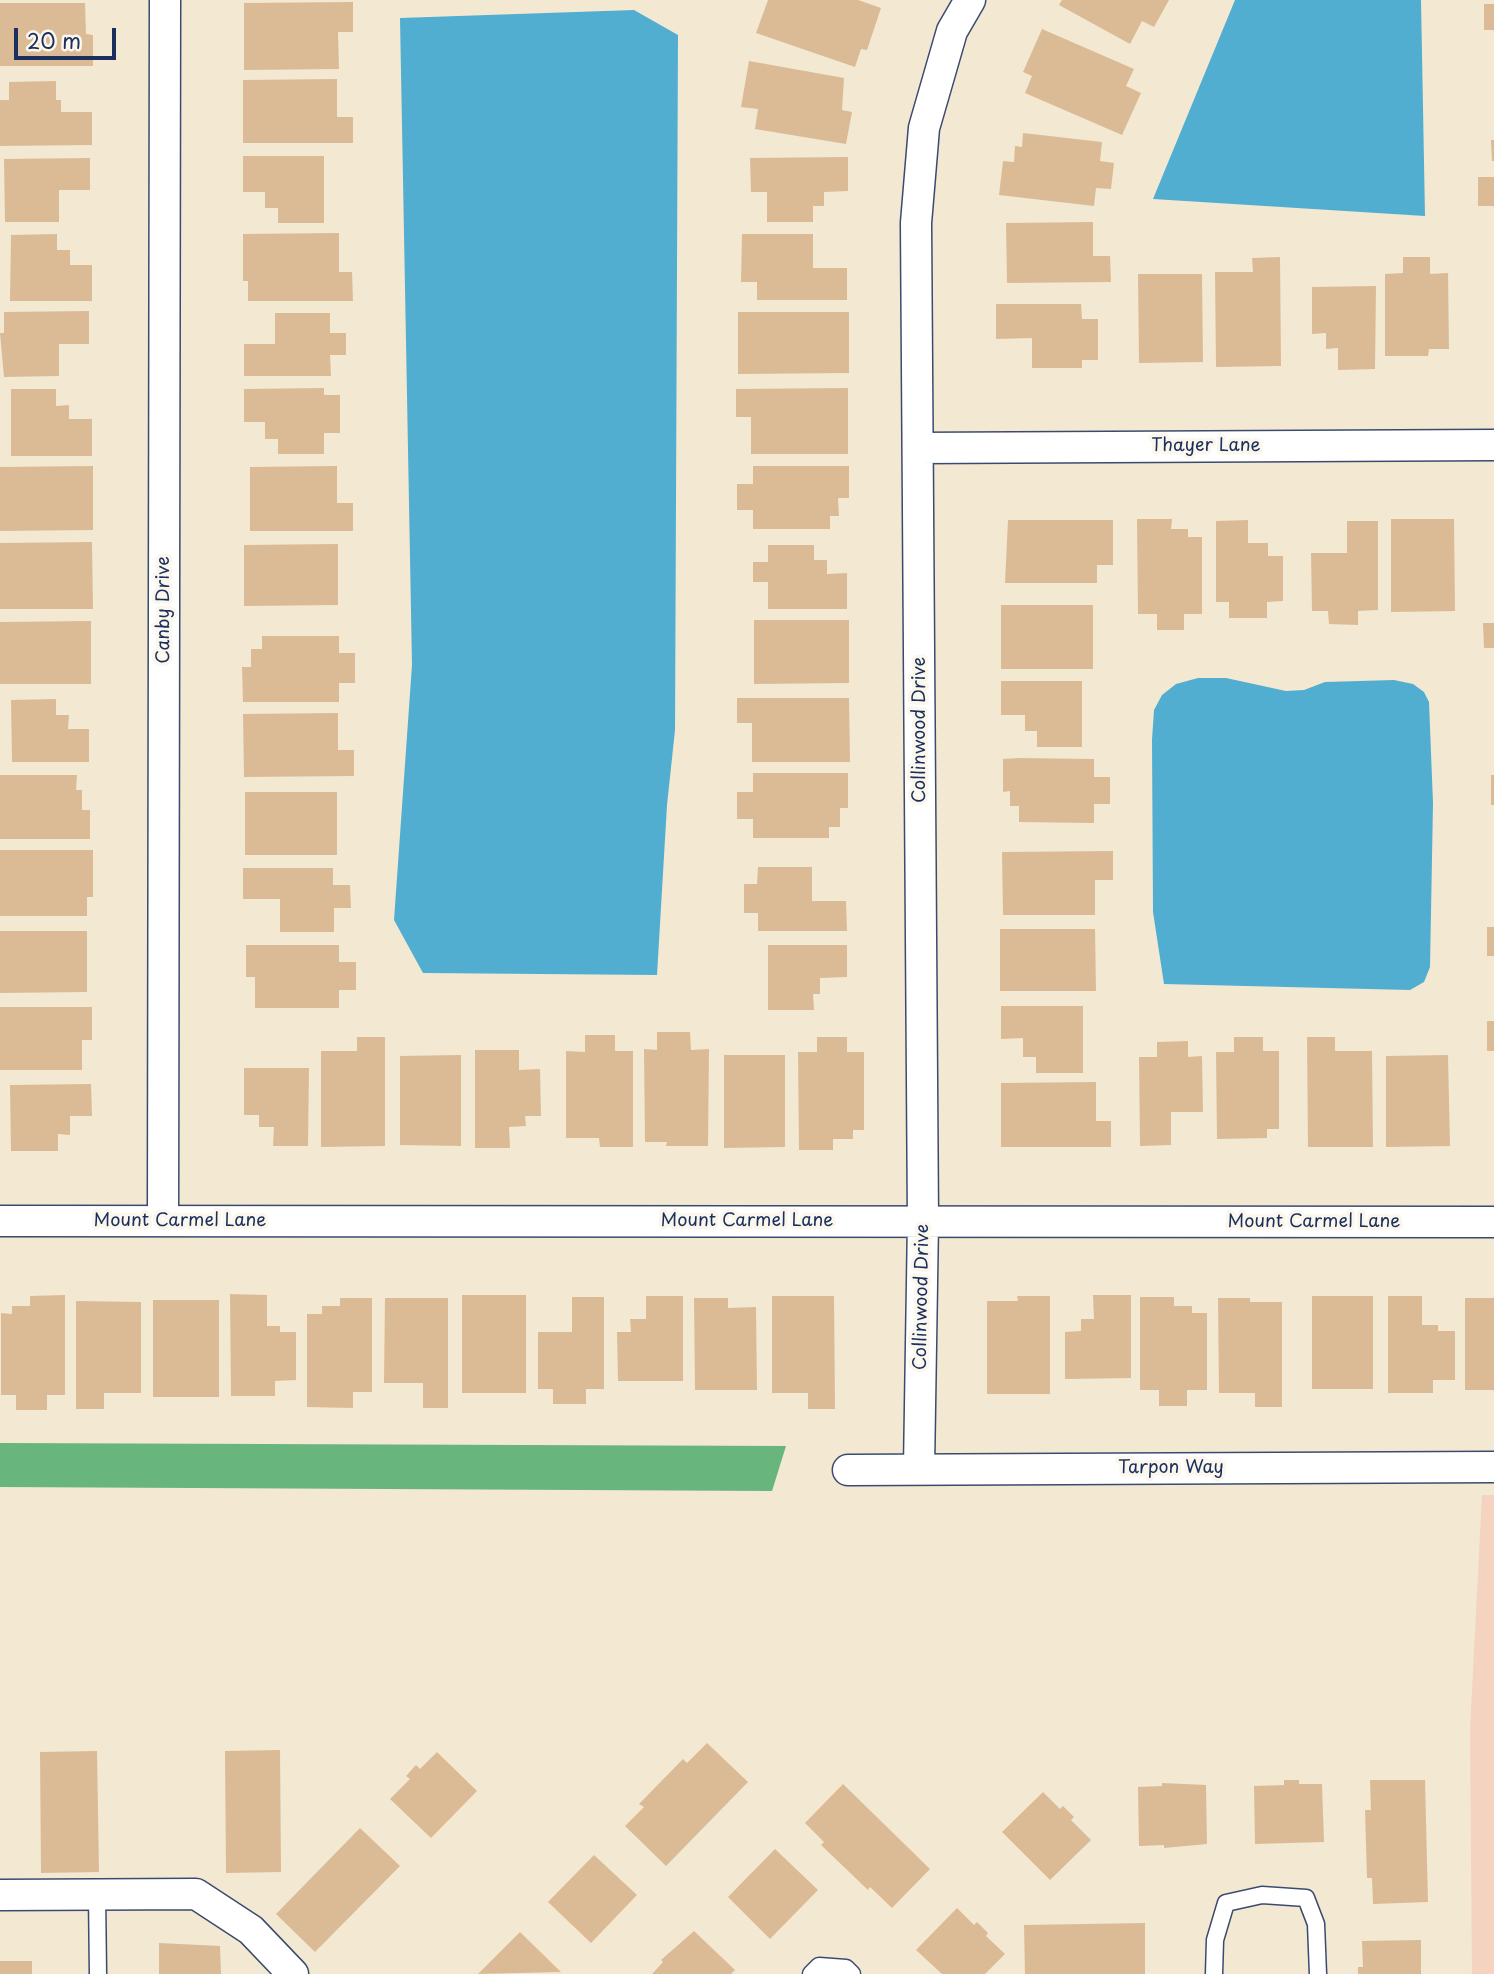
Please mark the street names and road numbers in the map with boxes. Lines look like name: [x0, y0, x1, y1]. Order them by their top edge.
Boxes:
street label: Thayer Lane: [1151, 435, 1261, 457]
street label: Canby Drive: [153, 556, 175, 664]
street label: Collinwood Drive: [909, 657, 931, 803]
street label: Mount Carmel Lane: [94, 1210, 266, 1232]
street label: Mount Carmel Lane: [661, 1210, 833, 1232]
street label: Mount Carmel Lane: [1228, 1211, 1400, 1233]
street label: Collinwood Drive: [910, 1224, 934, 1370]
street label: Tarpon Way: [1118, 1457, 1224, 1479]

